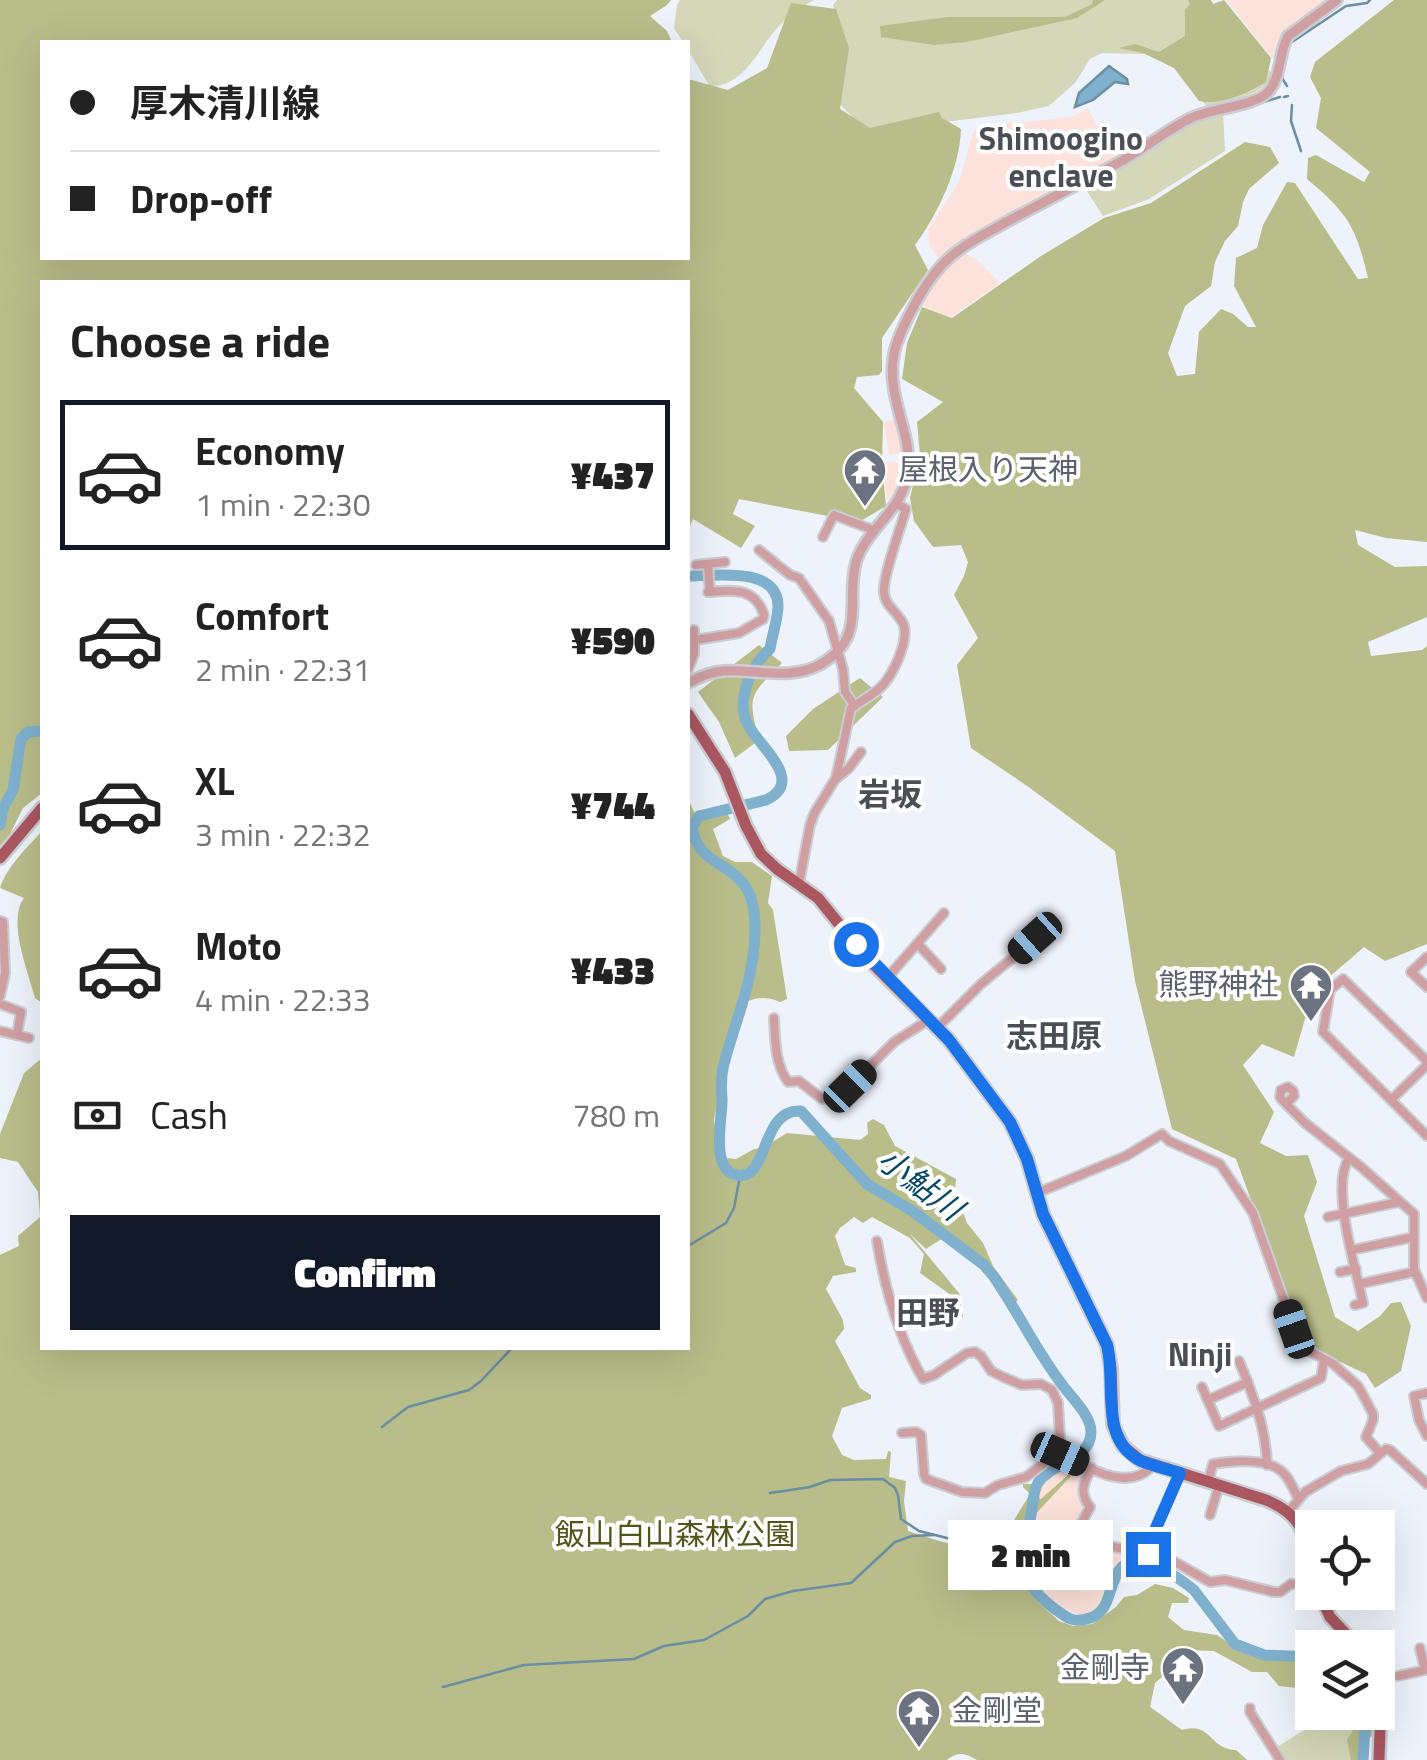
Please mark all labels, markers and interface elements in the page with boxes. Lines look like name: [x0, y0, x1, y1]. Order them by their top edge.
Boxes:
text: 厚木清川線: [130, 74, 320, 132]
district label: Shimoogino enclave: [979, 114, 1143, 199]
text: Drop-off: [130, 170, 272, 228]
text: Choose a ride: [70, 306, 330, 374]
text: Economy: [195, 422, 345, 480]
icon: car: [75, 430, 165, 520]
text: ¥437: [570, 446, 655, 504]
place label: 屋根入り天神: [898, 446, 1078, 492]
temple icon: 屋根入り天神: [842, 447, 888, 508]
text: 1 min · 22:30: [195, 480, 371, 528]
text: Comfort: [195, 587, 329, 645]
icon: car: [75, 595, 165, 685]
text: ¥590: [570, 611, 655, 669]
text: 2 min · 22:31: [195, 645, 371, 693]
text: XL: [195, 752, 235, 810]
icon: car: [75, 760, 165, 850]
district label: 岩坂: [858, 770, 922, 818]
text: ¥744: [570, 776, 655, 834]
text: 3 min · 22:32: [195, 810, 371, 858]
car: [1003, 907, 1067, 969]
text: Moto: [195, 917, 282, 975]
route start: [834, 922, 879, 967]
icon: car: [75, 925, 165, 1015]
text: ¥433: [570, 941, 655, 999]
place label: 熊野神社: [1158, 961, 1278, 1007]
temple icon: 熊野神社: [1288, 962, 1334, 1023]
text: 4 min · 22:33: [195, 975, 371, 1023]
district label: 志田原: [1006, 1011, 1102, 1059]
car: [818, 1054, 882, 1118]
text: Cash: [150, 1086, 228, 1144]
icon: cash: [70, 1088, 125, 1143]
text: 780 m: [572, 1091, 660, 1139]
water label: 小鮎川: [868, 1135, 976, 1233]
button: Confirm: [70, 1215, 660, 1330]
district label: 田野: [896, 1288, 960, 1336]
car: [1270, 1296, 1318, 1362]
district label: Ninji: [1168, 1330, 1232, 1378]
car: [1026, 1428, 1094, 1480]
map controls: [1295, 1510, 1395, 1730]
button: locate: [1295, 1510, 1395, 1610]
park label: 飯山白山森林公園: [555, 1511, 795, 1557]
callout: 2 min: [948, 1519, 1113, 1589]
text: 2 min: [991, 1531, 1070, 1579]
route end: [1126, 1532, 1171, 1577]
button: layers: [1295, 1630, 1395, 1730]
place label: 金剛寺: [1060, 1644, 1150, 1690]
temple icon: 金剛寺: [1160, 1645, 1206, 1706]
place label: 金剛堂: [952, 1687, 1042, 1733]
temple icon: 金剛堂: [896, 1688, 942, 1749]

